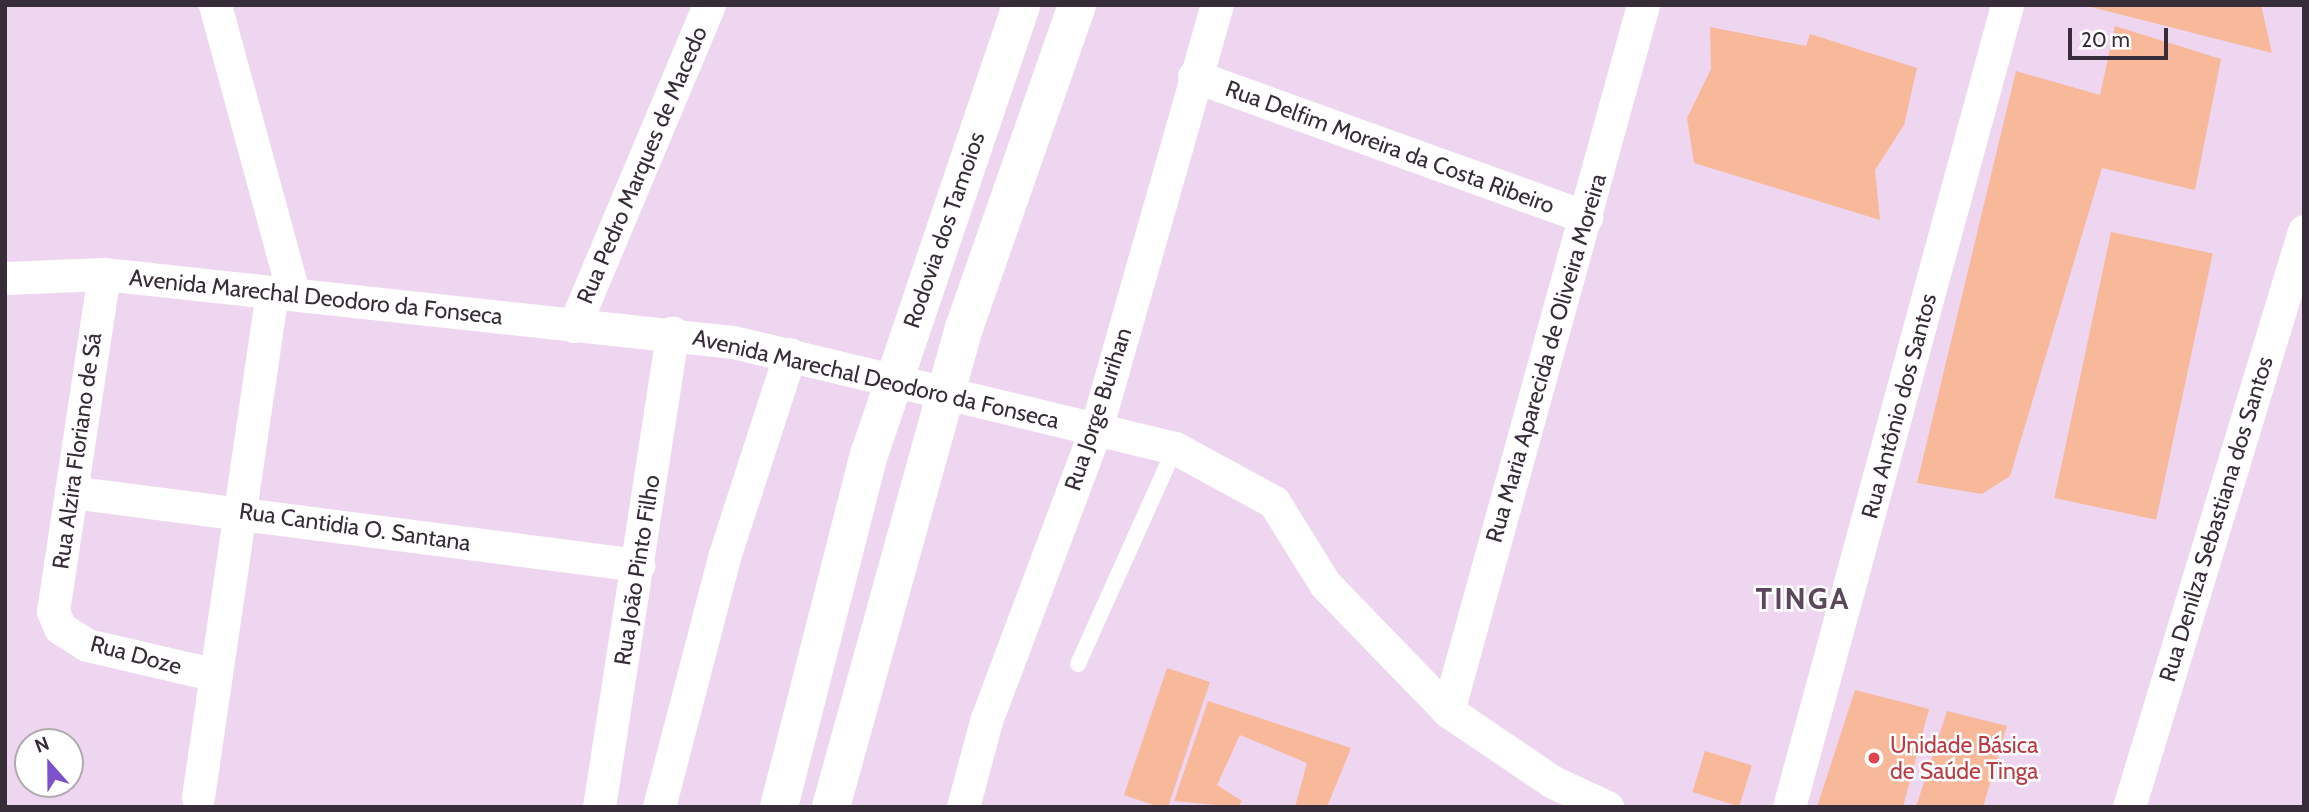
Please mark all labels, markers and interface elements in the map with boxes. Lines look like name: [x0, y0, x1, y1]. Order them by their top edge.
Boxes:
scale bar: [2071, 14, 2171, 58]
street label: Rua Pedro Marques de Macedo: [571, 22, 713, 308]
text: 20 m: [2081, 27, 2130, 52]
street label: Rua Delfim Moreira da Costa Ribeiro: [1222, 75, 1558, 219]
street label: Rodovia dos Tamoios: [897, 128, 991, 332]
street label: Rua Maria Aparecida de Oliveira Moreira: [1480, 170, 1612, 546]
street label: Avenida Marechal Deodoro da Fonseca: [128, 264, 504, 330]
street label: Rua Antônio dos Santos: [1856, 291, 1942, 521]
street label: Avenida Marechal Deodoro da Fonseca: [690, 323, 1062, 435]
street label: Rua Jorge Burihan: [1059, 324, 1137, 494]
street label: Rua Alzira Floriano de Sá: [47, 331, 107, 571]
street label: Rua Denilza Sebastiana dos Santos: [2153, 353, 2279, 685]
street label: Rua João Pinto Filho: [608, 473, 666, 667]
street label: Rua Cantidia O. Santana: [238, 497, 472, 557]
district label: TINGA: [1756, 581, 1850, 617]
street label: Rua Doze: [87, 630, 185, 680]
north arrow: [14, 728, 84, 798]
place label: Unidade Básica de Saúde Tinga: [1890, 731, 2038, 785]
text: N: [32, 732, 52, 758]
marker: Unidade Básica de Saúde Tinga: [1864, 748, 1884, 768]

